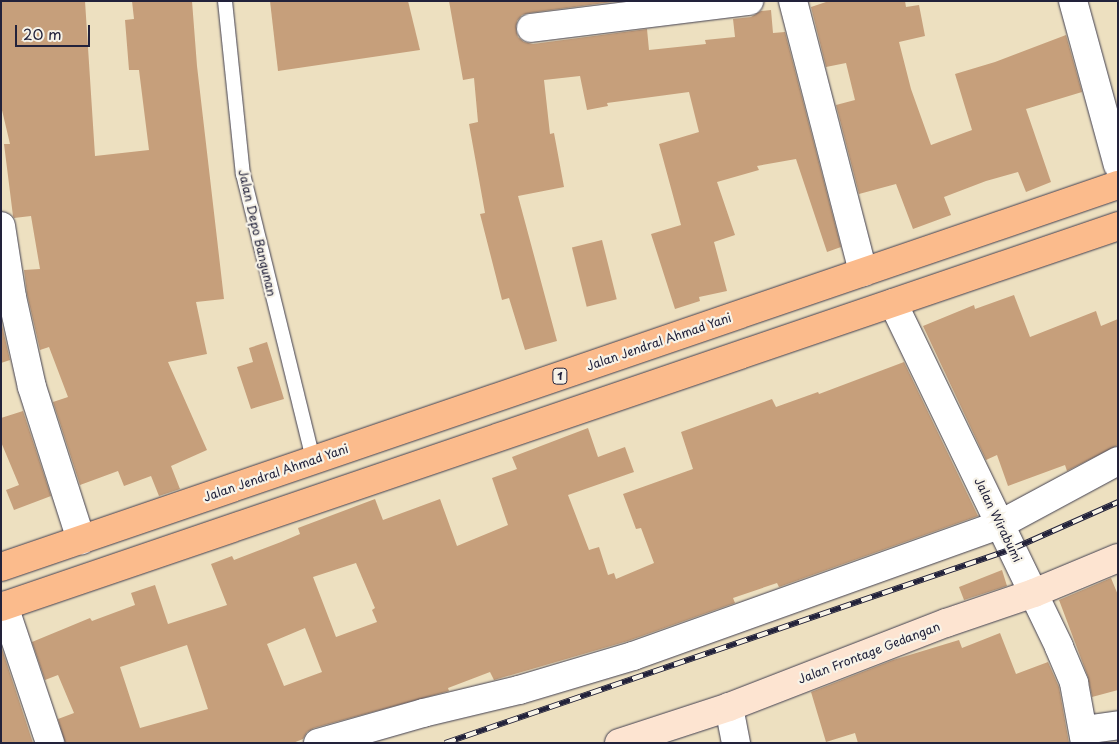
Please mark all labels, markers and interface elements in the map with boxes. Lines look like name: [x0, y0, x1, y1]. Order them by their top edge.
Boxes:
scale bar: [18, 15, 92, 47]
text: 20 m: [23, 22, 62, 45]
street label: Jalan Depo Bangunan: [235, 168, 279, 298]
street label: Jalan Jendral Ahmad Yani: [584, 310, 734, 374]
road number: 1: [551, 368, 569, 384]
street label: Jalan Jendral Ahmad Yani: [201, 441, 351, 505]
street label: Jalan Wirabumi: [971, 475, 1025, 565]
street label: Jalan Frontage Gedangan: [796, 619, 942, 687]

